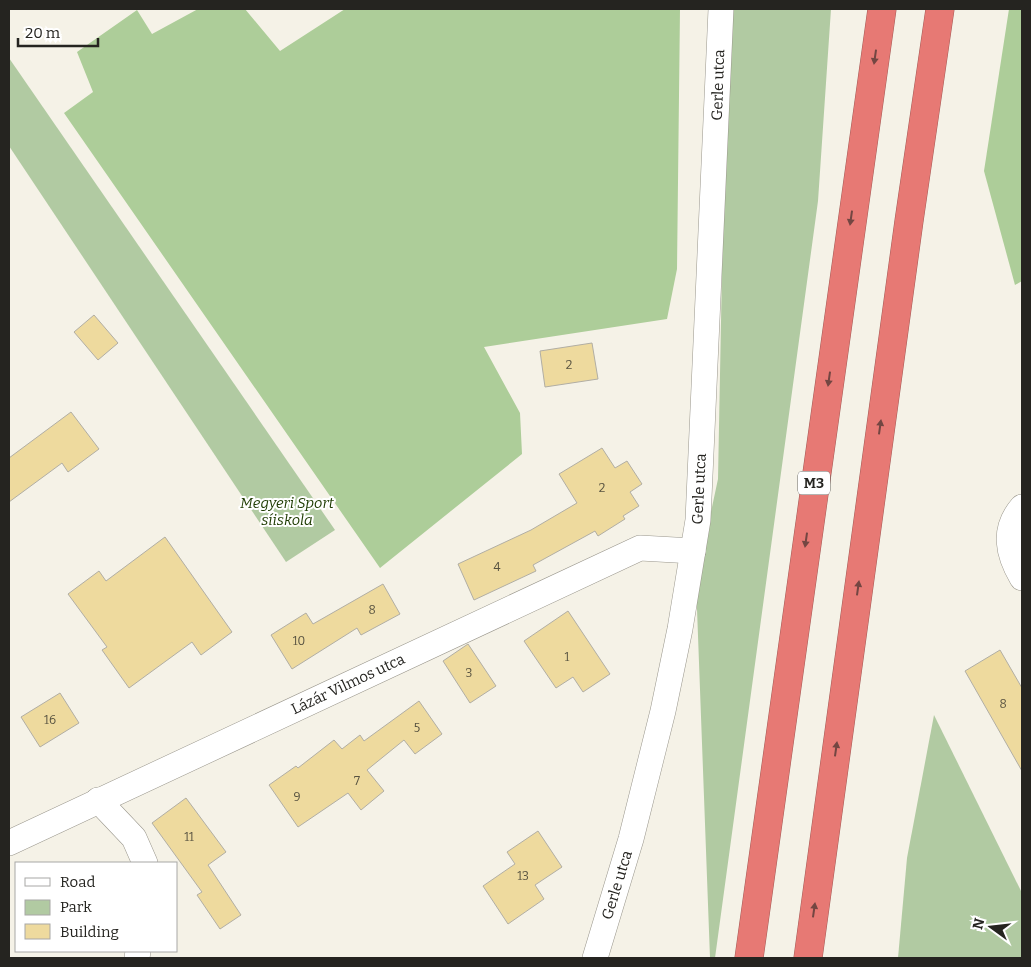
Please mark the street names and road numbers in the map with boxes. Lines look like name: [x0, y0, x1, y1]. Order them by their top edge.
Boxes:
street label: Gerle utca: [708, 49, 728, 121]
street label: Gerle utca: [688, 453, 710, 525]
road number: M3: [798, 472, 830, 494]
street label: Lázár Vilmos utca: [288, 650, 408, 718]
street label: Gerle utca: [598, 848, 636, 922]

